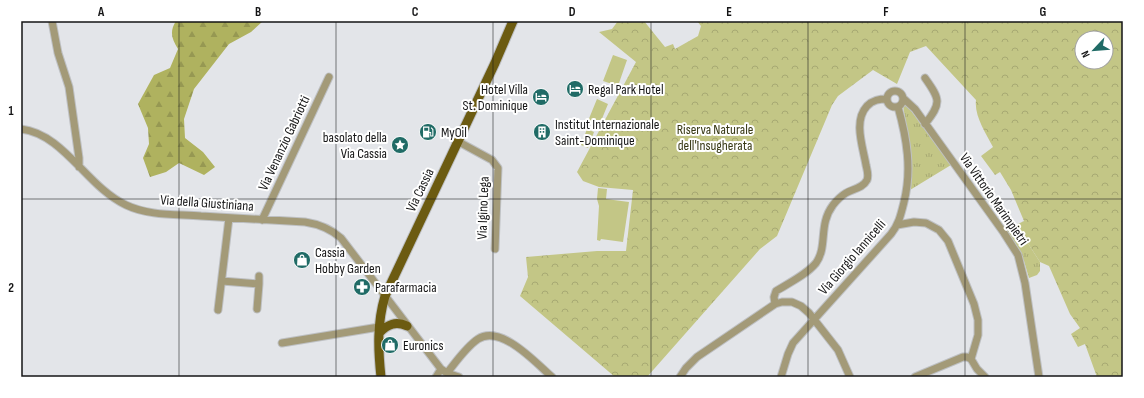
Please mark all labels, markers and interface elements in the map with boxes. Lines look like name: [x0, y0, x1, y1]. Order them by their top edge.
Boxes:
text: A: [97, 4, 105, 20]
text: B: [255, 4, 261, 20]
text: C: [412, 4, 419, 20]
text: D: [569, 4, 576, 20]
text: E: [726, 4, 732, 20]
text: F: [883, 4, 889, 20]
text: G: [1040, 4, 1047, 20]
north arrow: [1074, 30, 1114, 70]
text: N: [1078, 49, 1093, 60]
hotel icon: Regal Park Hotel: [565, 79, 585, 99]
place label: Hotel Villa St. Dominique: [463, 81, 528, 114]
place label: Regal Park Hotel: [588, 81, 664, 98]
hotel icon: Hotel Villa St. Dominique: [531, 87, 551, 107]
street label: Via Venanzio Gabriotti: [255, 93, 313, 193]
text: 1: [8, 103, 14, 119]
place label: Institut Internazionale Saint-Dominique: [555, 116, 660, 149]
park label: Riserva Naturale dell'Insugherata: [677, 121, 753, 154]
fuel station icon: MyOil: [418, 122, 438, 142]
building icon: Institut Internazionale Saint-Dominique: [532, 122, 552, 142]
place label: MyOil: [441, 124, 467, 141]
place label: basolato della Via Cassia: [323, 129, 387, 162]
place icon: basolato della Via Cassia: [390, 135, 410, 155]
street label: Via Vittorio Marimpietri: [956, 150, 1032, 248]
street label: Via Cassia: [402, 165, 438, 215]
street label: Via Igino Lega: [473, 176, 493, 240]
street label: Via della Giustiniana: [160, 191, 254, 215]
street label: Via Giorgio Iannicelli: [815, 216, 889, 298]
place label: Cassia Hobby Garden: [315, 244, 381, 277]
shop icon: Cassia Hobby Garden: [292, 250, 312, 270]
pharmacy icon: Parafarmacia: [352, 277, 372, 297]
place label: Parafarmacia: [375, 279, 437, 296]
text: 2: [8, 280, 14, 296]
shop icon: Euronics: [380, 335, 400, 355]
place label: Euronics: [403, 337, 443, 354]

